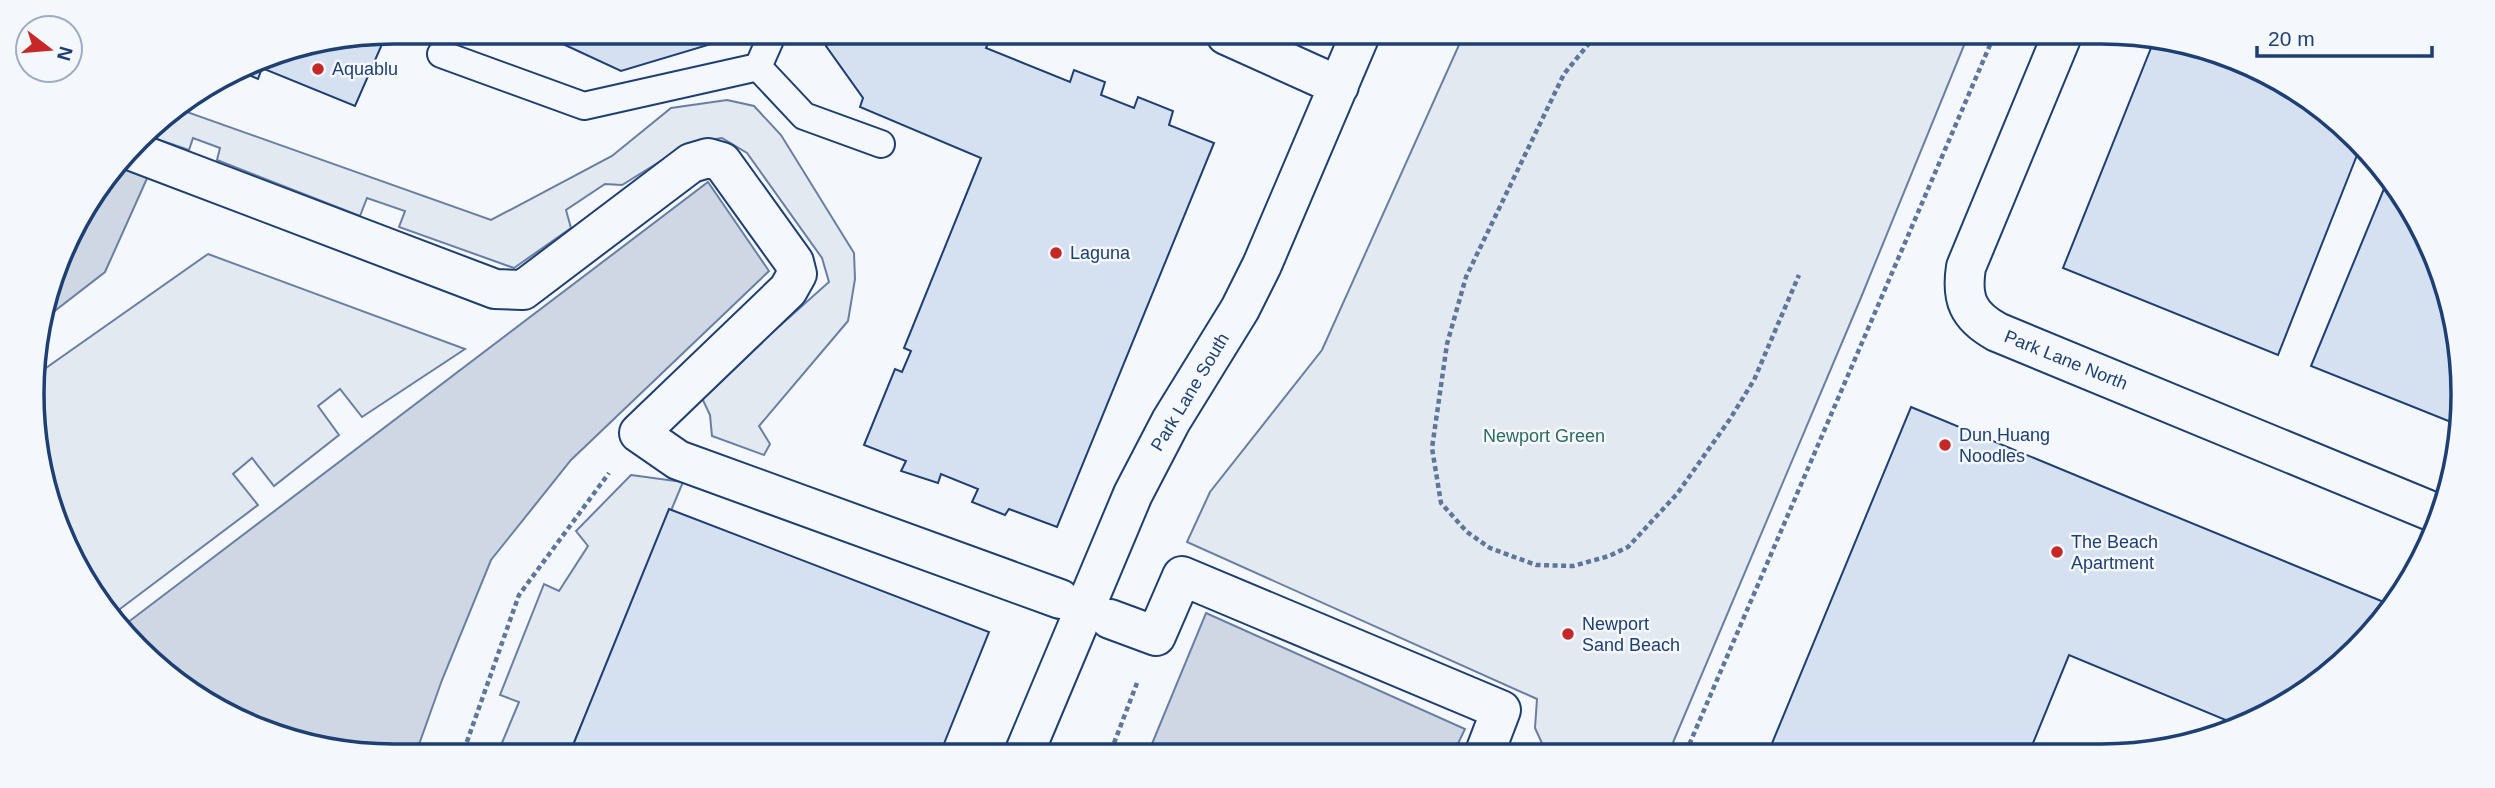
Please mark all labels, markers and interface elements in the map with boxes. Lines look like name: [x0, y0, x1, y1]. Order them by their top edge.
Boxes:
north arrow: [14, 14, 84, 84]
scale bar: [2257, 14, 2432, 58]
text: 20 m: [2268, 27, 2315, 50]
text: N: [53, 44, 77, 63]
place label: Aquablu: [332, 59, 398, 79]
marker: Aquablu: [310, 61, 326, 77]
place label: Laguna: [1070, 243, 1131, 263]
marker: Laguna: [1048, 245, 1064, 261]
street label: Park Lane North: [2001, 326, 2131, 394]
street label: Park Lane South: [1147, 329, 1233, 455]
place label: Dun Huang Noodles: [1959, 425, 2050, 466]
park label: Newport Green: [1483, 426, 1605, 446]
marker: Dun Huang Noodles: [1937, 437, 1953, 453]
place label: The Beach Apartment: [2071, 532, 2158, 573]
marker: The Beach Apartment: [2049, 544, 2065, 560]
place label: Newport Sand Beach: [1582, 614, 1680, 655]
marker: Newport Sand Beach: [1560, 626, 1576, 642]

